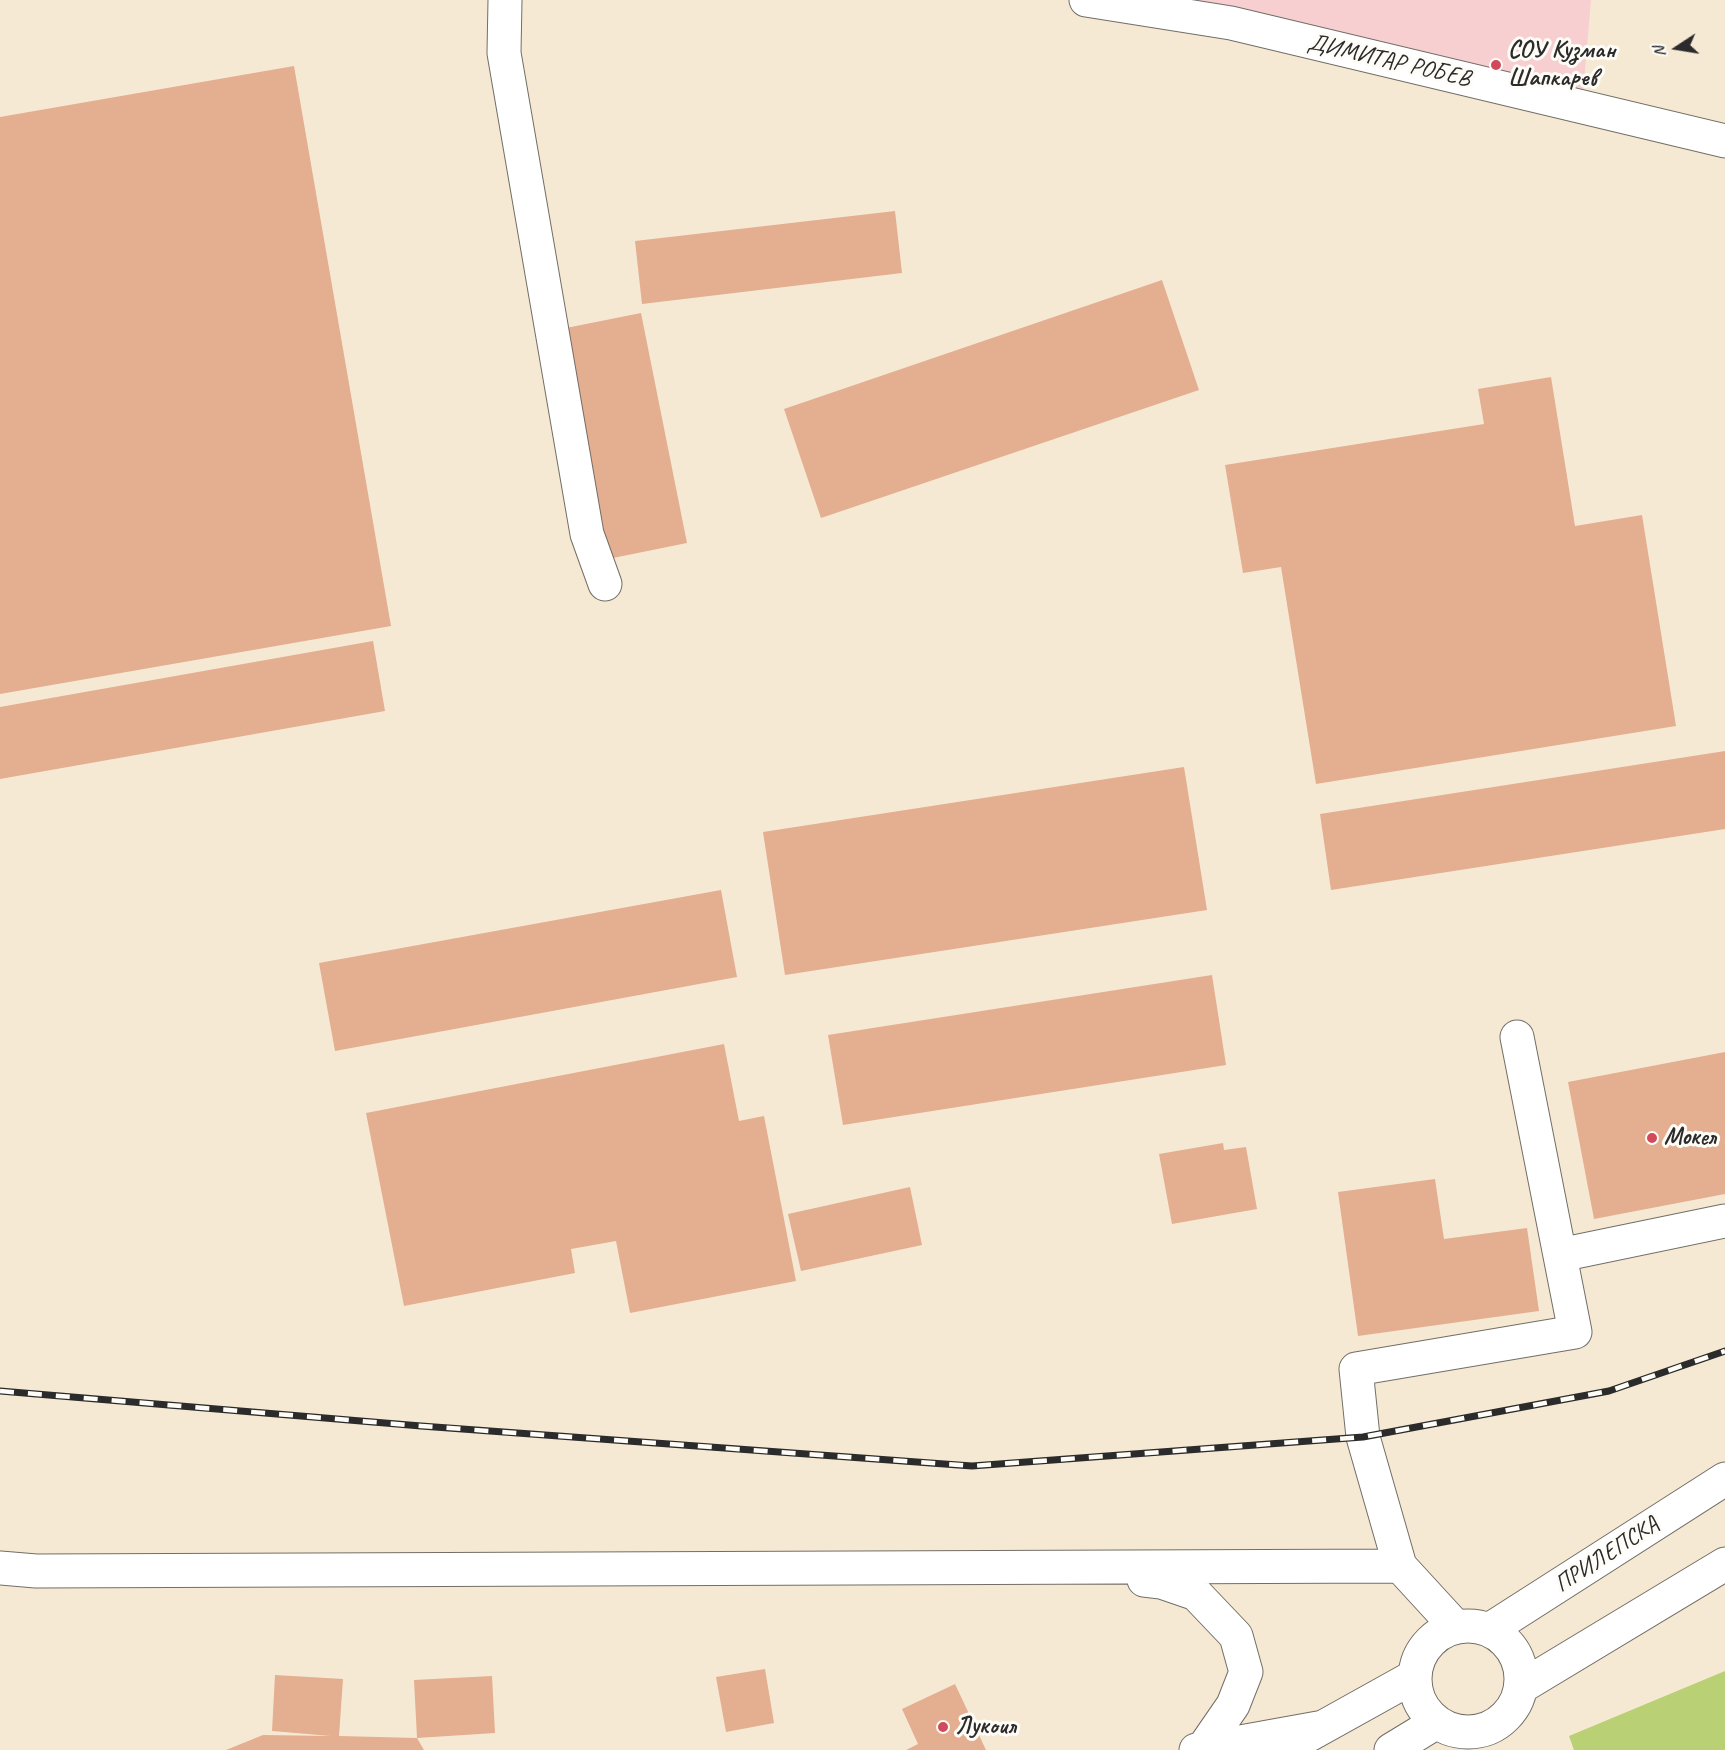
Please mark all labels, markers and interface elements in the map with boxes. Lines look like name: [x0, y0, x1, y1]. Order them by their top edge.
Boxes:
north arrow: [1647, 18, 1707, 78]
street label: ДИМИТАР РОБЕВ: [1305, 28, 1473, 94]
place label: СОУ Кузман Шапкарев: [1508, 37, 1615, 93]
text: N: [1649, 45, 1670, 59]
marker: СОУ Кузман Шапкарев: [1489, 58, 1503, 72]
place label: Мокел: [1664, 1124, 1716, 1152]
marker: Мокел: [1645, 1131, 1659, 1145]
street label: ПРИЛЕПСКА: [1549, 1511, 1665, 1599]
place label: Лукоил: [955, 1713, 1016, 1741]
marker: Лукоил: [936, 1720, 950, 1734]

